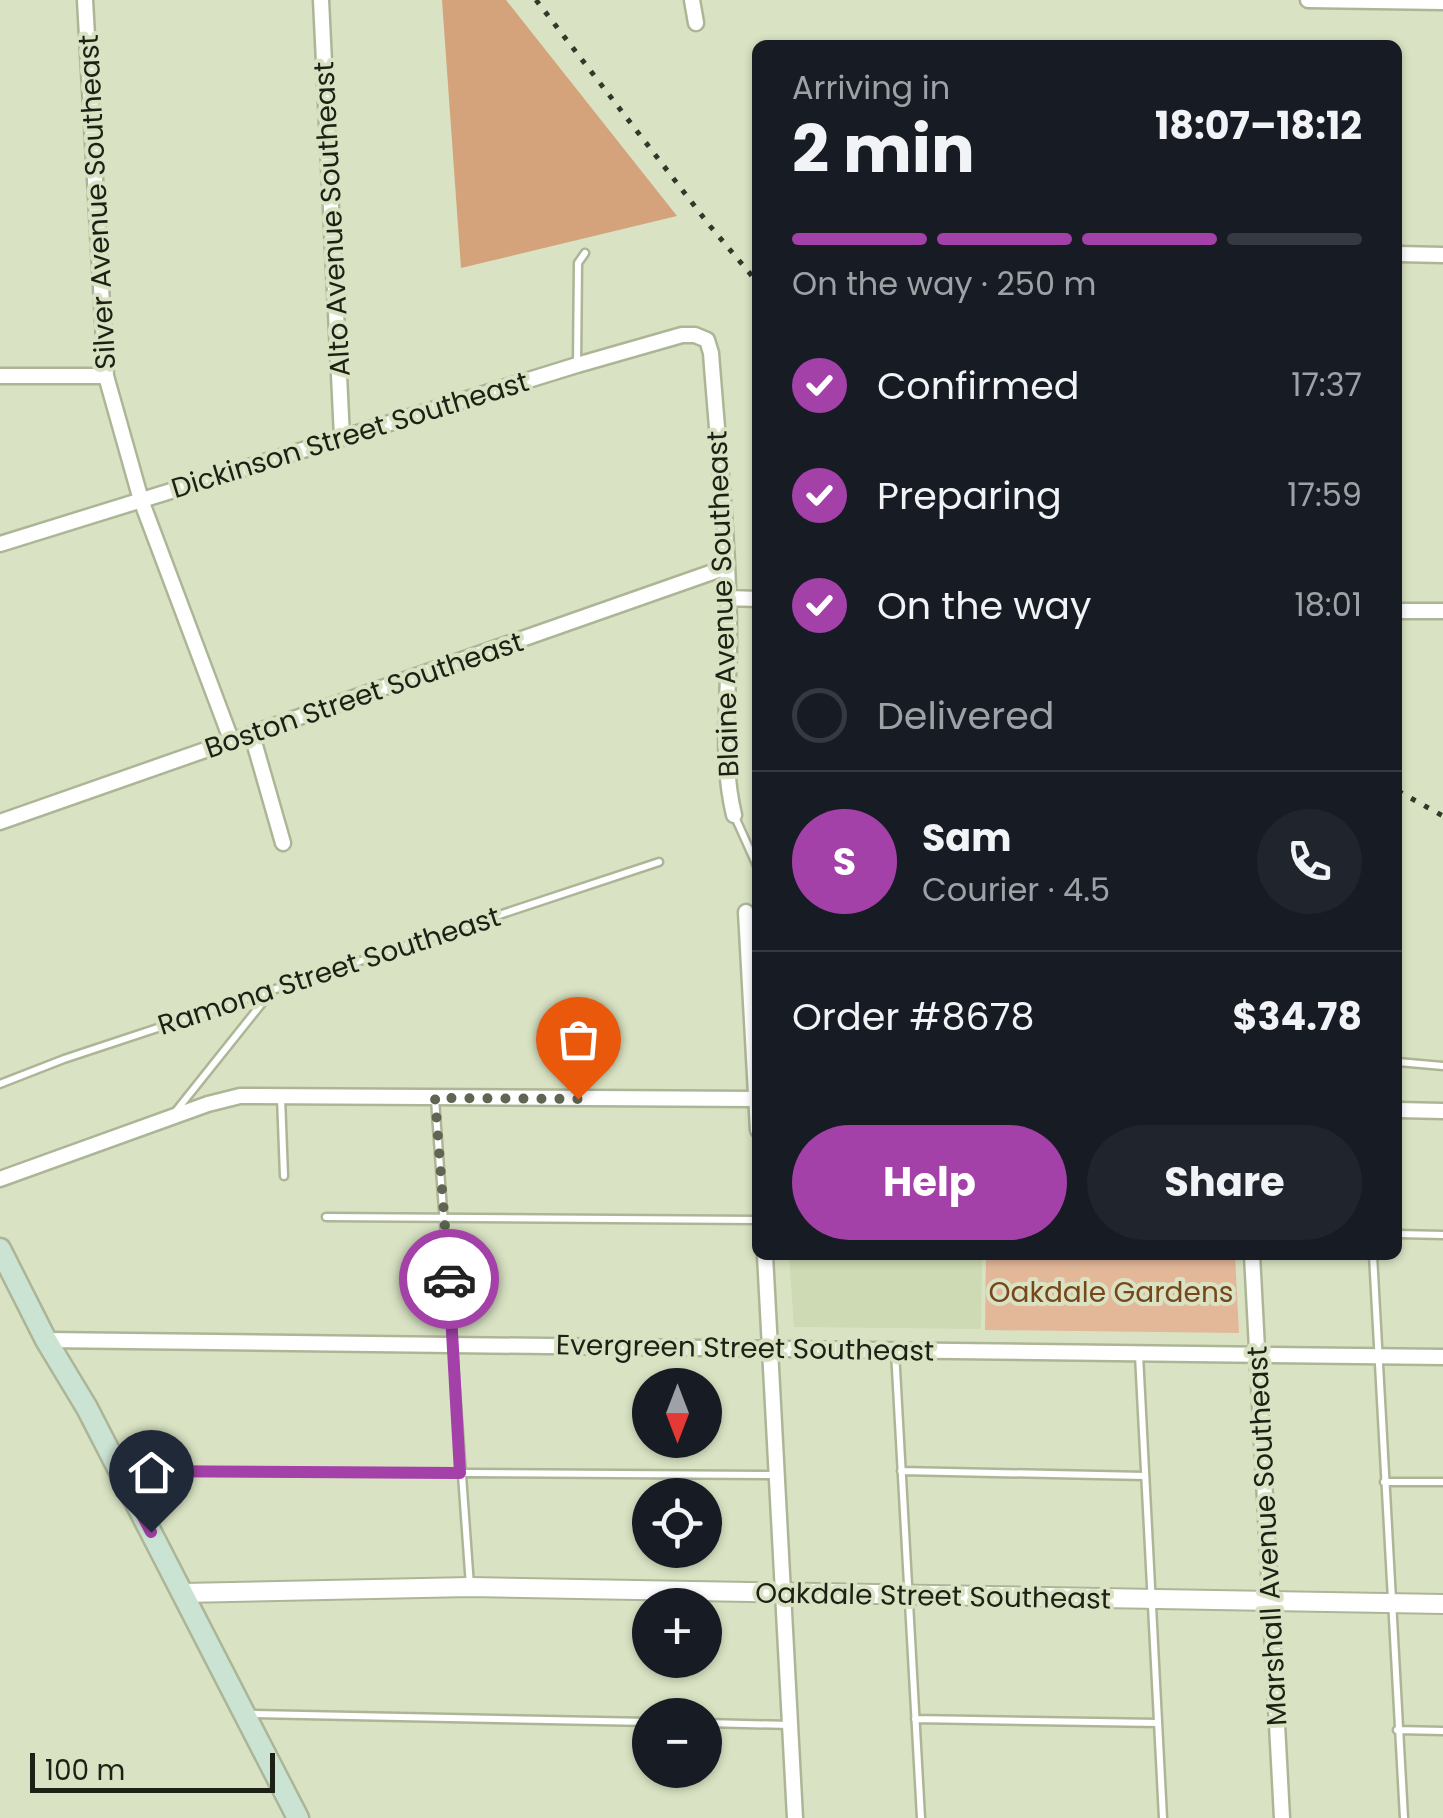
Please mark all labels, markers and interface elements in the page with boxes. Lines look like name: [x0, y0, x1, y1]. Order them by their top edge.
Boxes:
street label: Silver Avenue Southeast: [69, 34, 125, 370]
street label: Alto Avenue Southeast: [304, 60, 360, 378]
text: Arriving in: [792, 65, 950, 110]
text: 18:07–18:12: [1155, 99, 1362, 152]
text: 2 min: [792, 104, 975, 195]
text: On the way · 250 m: [792, 261, 1097, 306]
icon: check: [792, 358, 847, 413]
text: Confirmed: [877, 359, 1079, 412]
street label: Dickinson Street Southeast: [167, 362, 533, 508]
text: 17:37: [1291, 362, 1362, 407]
street label: Blaine Avenue Southeast: [697, 430, 749, 778]
icon: check: [792, 468, 847, 523]
text: Preparing: [877, 469, 1062, 522]
text: 17:59: [1287, 472, 1362, 517]
icon: check: [792, 578, 847, 633]
text: On the way: [877, 579, 1091, 632]
text: 18:01: [1294, 582, 1362, 627]
street label: Boston Street Southeast: [200, 622, 528, 768]
text: Delivered: [877, 689, 1054, 742]
button: phone: [1257, 809, 1362, 914]
text: Sam: [922, 811, 1011, 864]
text: S: [833, 835, 856, 888]
text: Courier · 4.5: [922, 867, 1110, 912]
street label: Ramona Street Southeast: [153, 897, 505, 1045]
text: Order #8678: [792, 990, 1034, 1043]
text: $34.78: [1233, 990, 1362, 1043]
pin: [536, 997, 621, 1100]
icon: bag: [551, 1012, 606, 1067]
button: Help: [792, 1125, 1067, 1240]
button: Share: [1087, 1125, 1362, 1240]
courier: [399, 1229, 499, 1329]
icon: car: [422, 1252, 477, 1307]
park label: Oakdale Gardens: [989, 1273, 1233, 1312]
street label: Evergreen Street Southeast: [556, 1325, 934, 1371]
street label: Marshall Avenue Southeast: [1238, 1345, 1296, 1727]
north arrow: [632, 1368, 722, 1458]
map controls: [632, 1368, 722, 1788]
pin: [109, 1430, 194, 1533]
icon: home: [124, 1445, 179, 1500]
button: locate: [632, 1478, 722, 1568]
street label: Oakdale Street Southeast: [755, 1573, 1111, 1619]
button: +: [632, 1588, 722, 1678]
button: −: [632, 1698, 722, 1788]
scale bar: [30, 1748, 275, 1792]
text: 100 m: [45, 1751, 125, 1790]

